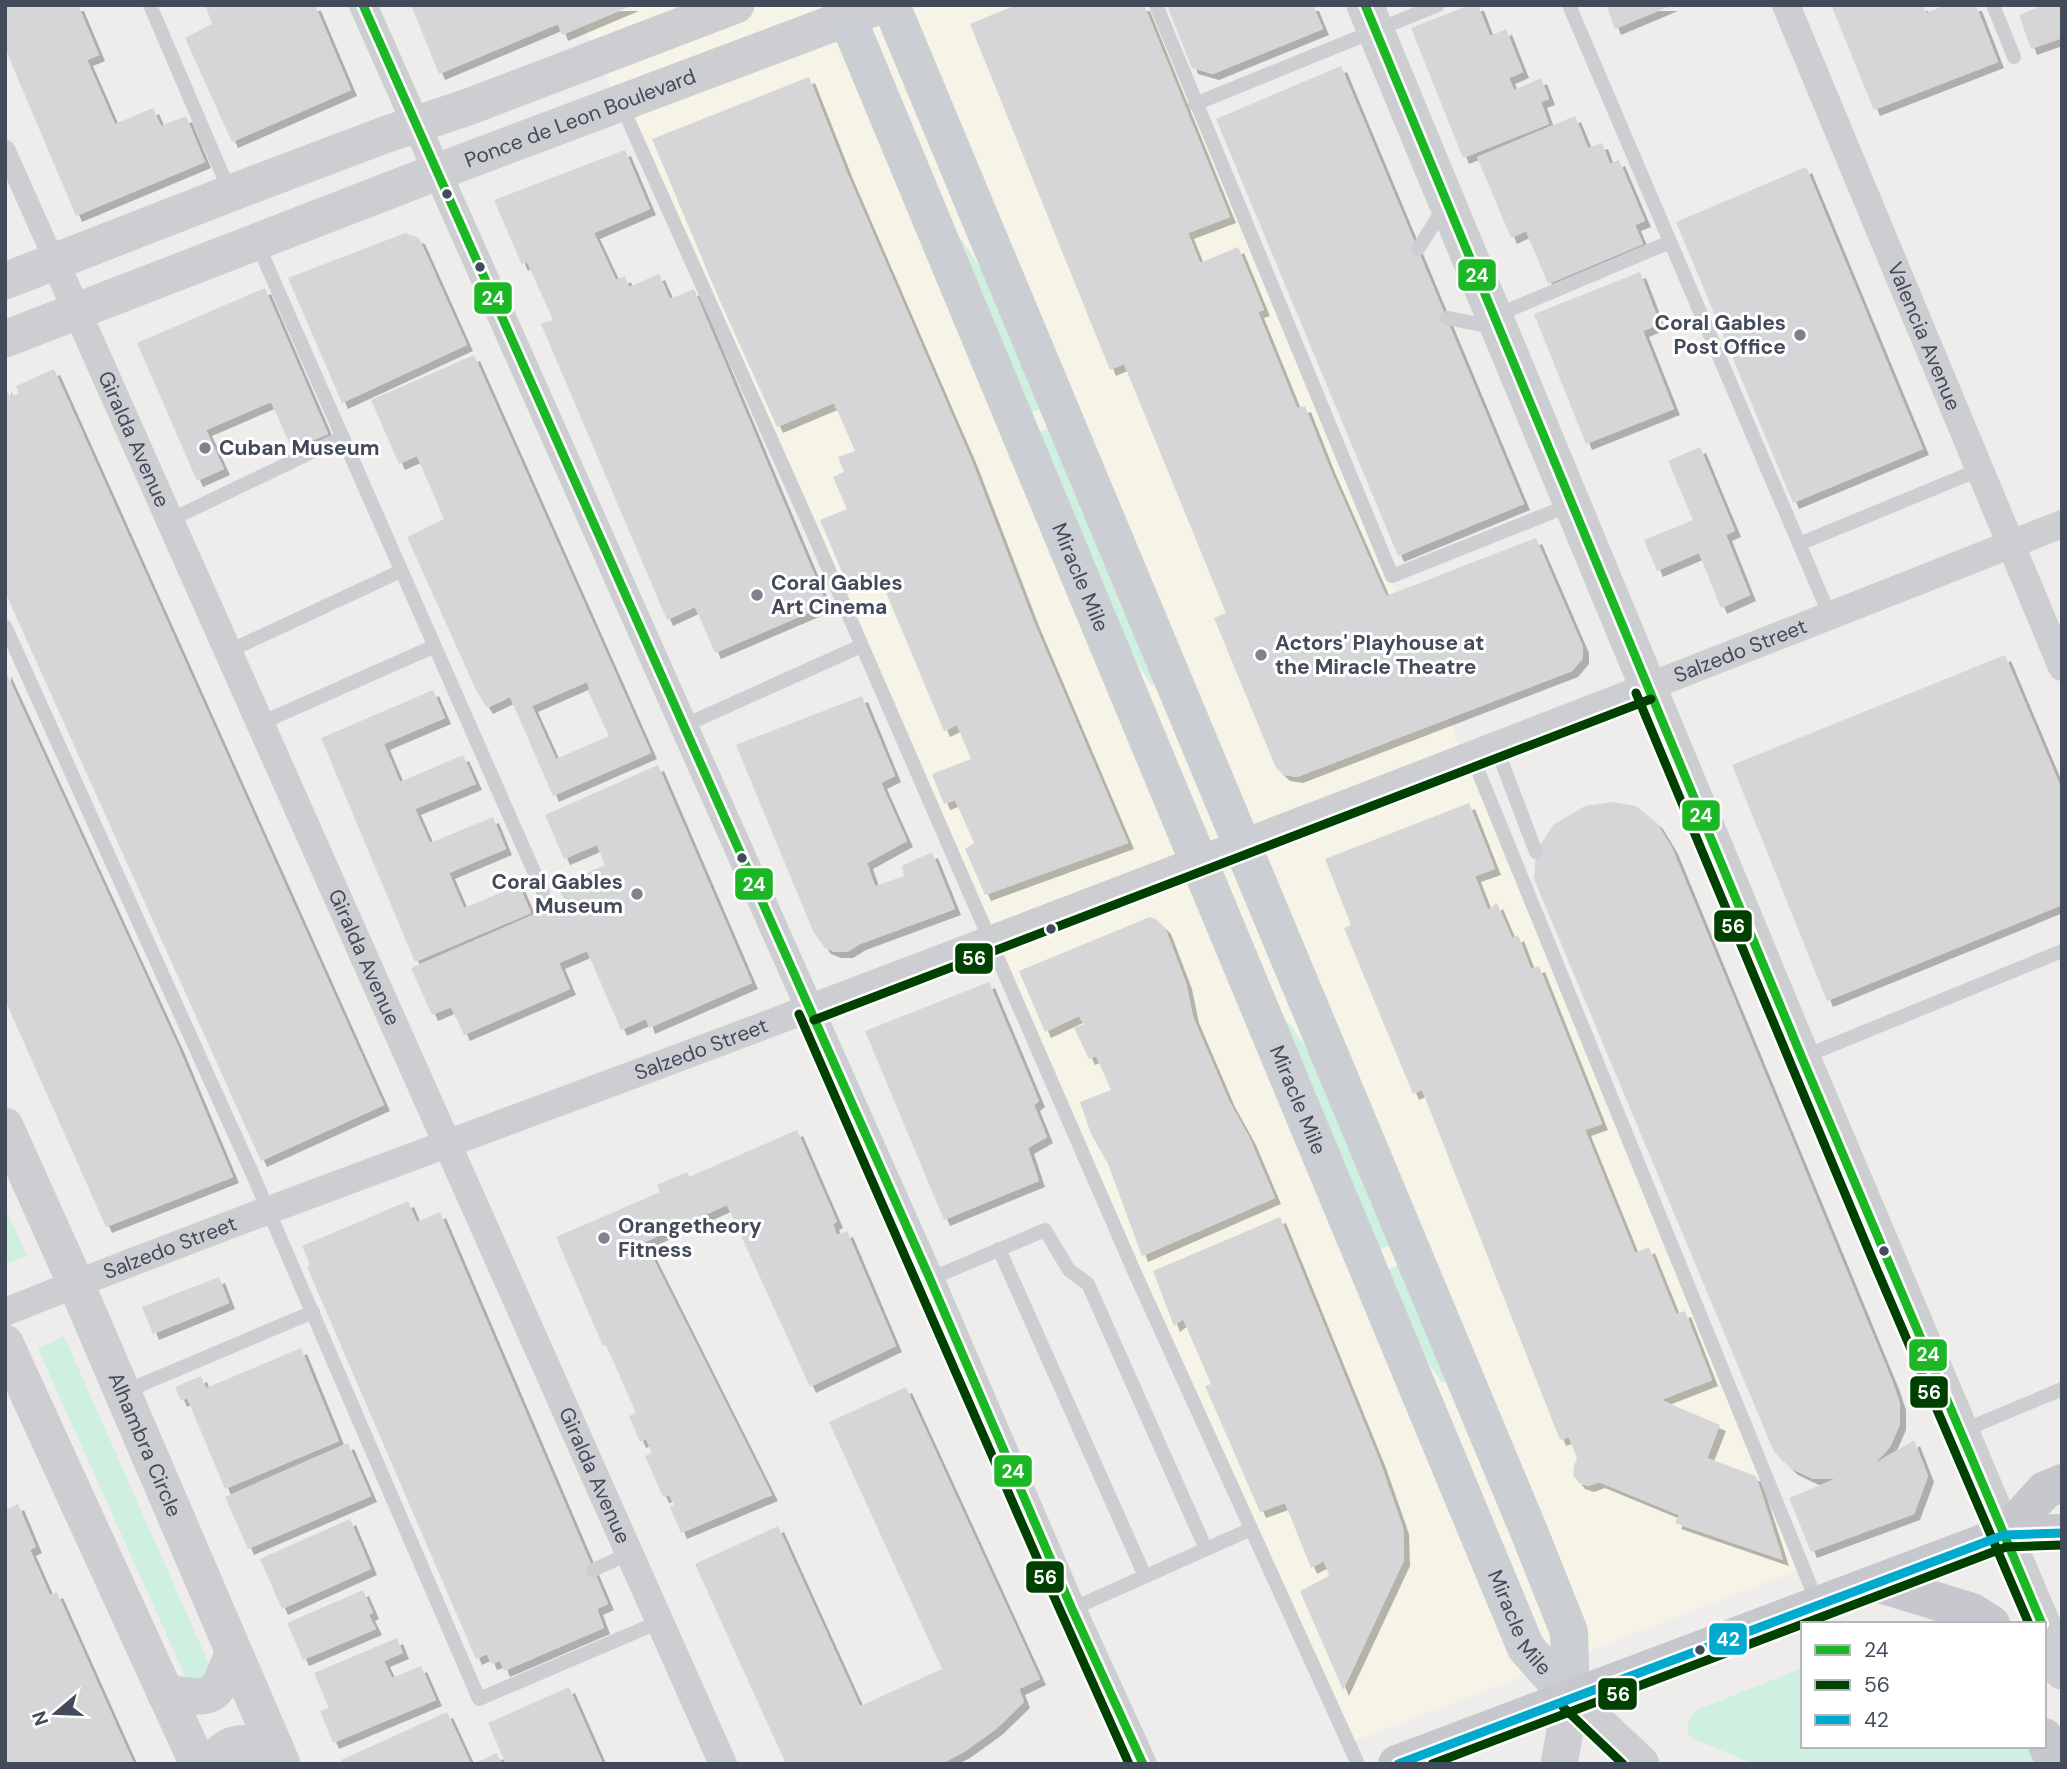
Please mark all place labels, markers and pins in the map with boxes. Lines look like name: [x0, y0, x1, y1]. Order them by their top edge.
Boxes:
unlabelled marker: [440, 187, 454, 201]
unlabelled marker: [473, 260, 487, 274]
place label: Coral Gables Post Office: [1654, 309, 1786, 361]
marker: Coral Gables Post Office: [1792, 327, 1808, 343]
place label: Cuban Museum: [219, 434, 379, 462]
marker: Cuban Museum: [197, 440, 213, 456]
place label: Coral Gables Art Cinema: [771, 569, 903, 621]
marker: Coral Gables Art Cinema: [749, 587, 765, 603]
place label: Actors' Playhouse at the Miracle Theatre: [1275, 629, 1484, 681]
marker: Actors' Playhouse at the Miracle Theatre: [1253, 647, 1269, 663]
unlabelled marker: [735, 851, 749, 865]
place label: Coral Gables Museum: [491, 868, 623, 920]
marker: Coral Gables Museum: [629, 886, 645, 902]
unlabelled marker: [1044, 922, 1058, 936]
place label: Orangetheory Fitness: [618, 1212, 762, 1264]
marker: Orangetheory Fitness: [596, 1230, 612, 1246]
unlabelled marker: [1877, 1244, 1891, 1258]
unlabelled marker: [1693, 1643, 1707, 1657]

